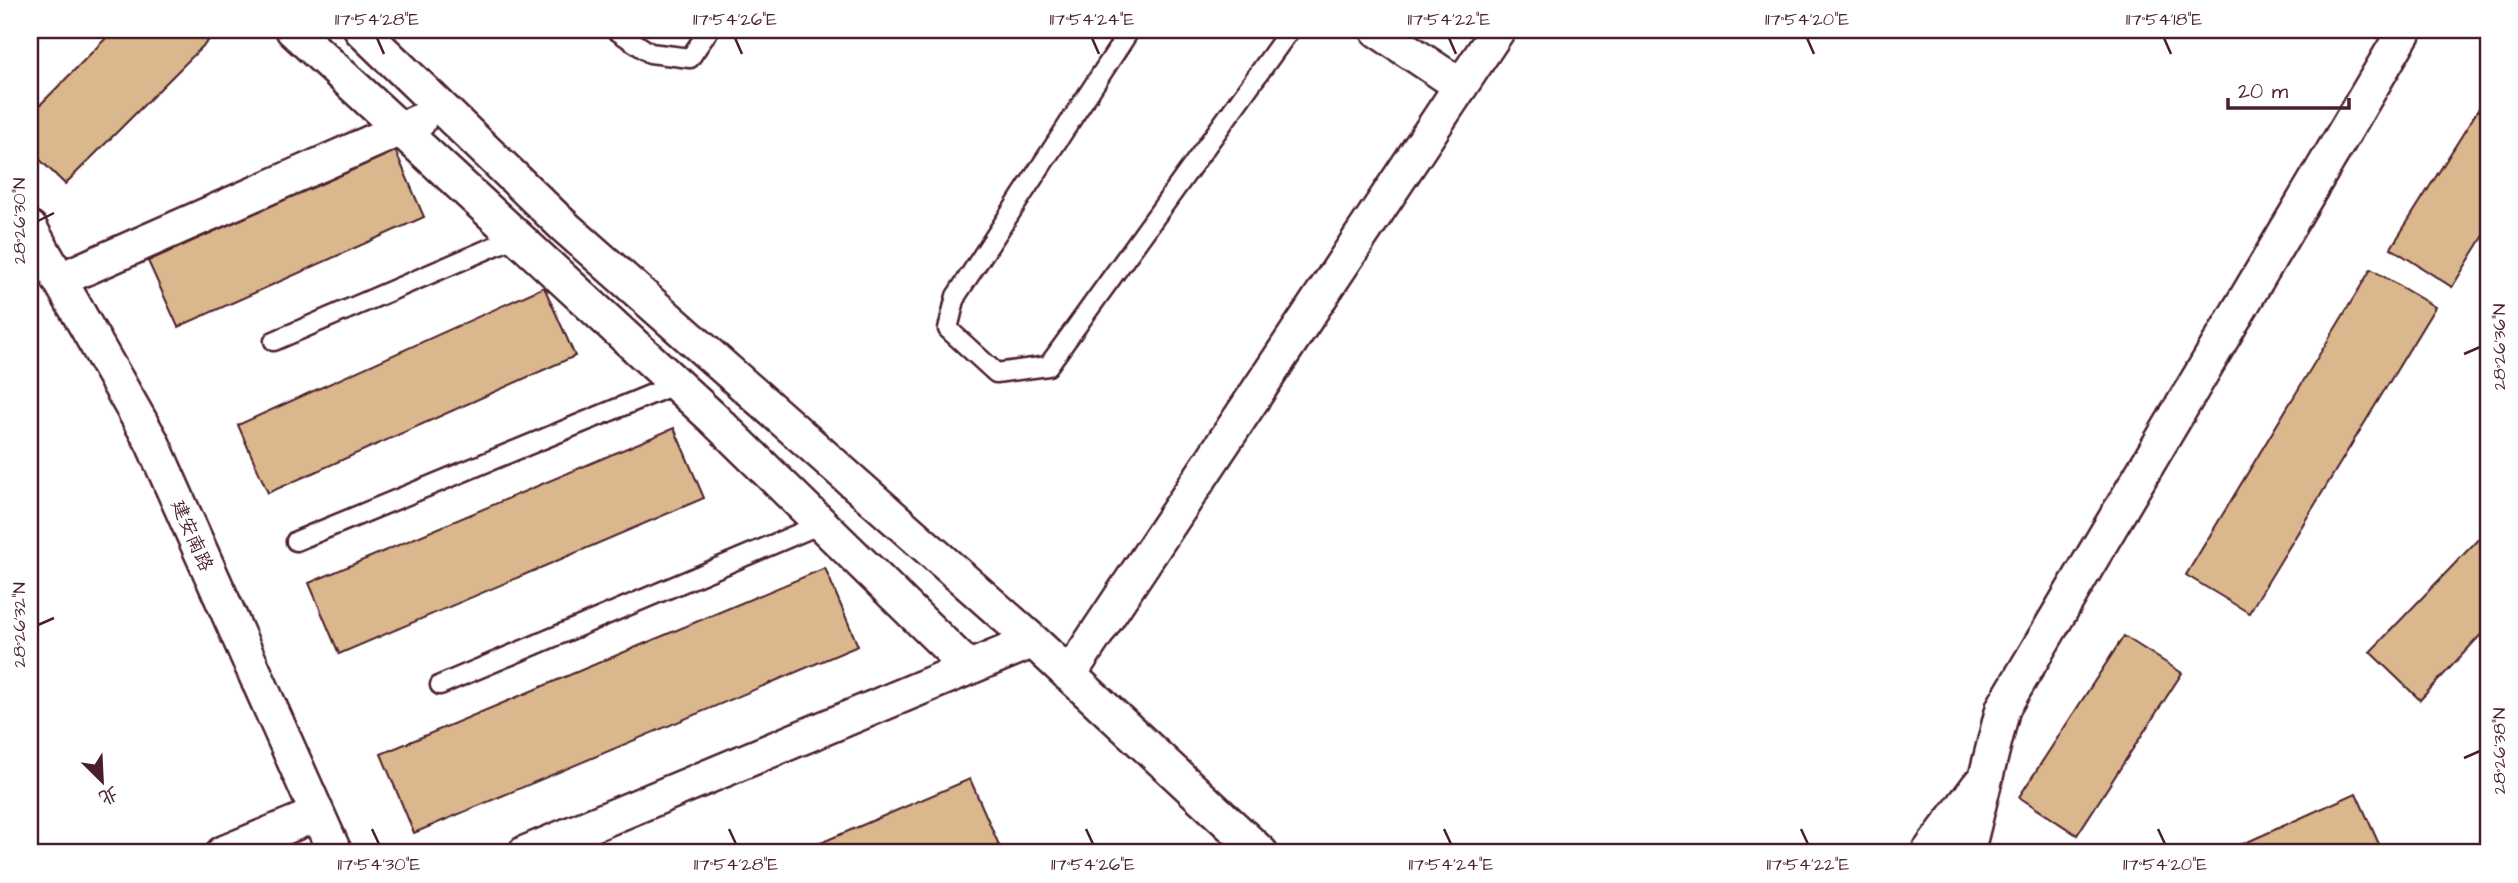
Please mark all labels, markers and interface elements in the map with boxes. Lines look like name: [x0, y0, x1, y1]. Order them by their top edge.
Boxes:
text: 117°54'28"E: [335, 7, 420, 32]
text: 117°54'26"E: [693, 7, 777, 32]
text: 117°54'24"E: [1049, 7, 1135, 32]
text: 117°54'22"E: [1407, 7, 1491, 32]
text: 117°54'20"E: [1765, 7, 1849, 32]
text: 117°54'18"E: [2126, 7, 2203, 32]
scale bar: [2228, 66, 2348, 110]
text: 20 m: [2238, 77, 2289, 106]
text: 28°26'30"N: [7, 178, 32, 264]
text: 28°26'36"N: [2487, 304, 2512, 390]
street label: 建安南路: [164, 495, 219, 576]
text: 28°26'32"N: [7, 582, 32, 668]
text: 28°26'38"N: [2487, 708, 2512, 794]
north arrow: [66, 746, 136, 816]
text: 北: [94, 779, 122, 811]
text: 117°54'30"E: [338, 852, 421, 877]
text: 117°54'28"E: [694, 852, 779, 877]
text: 117°54'26"E: [1051, 852, 1135, 877]
text: 117°54'24"E: [1408, 852, 1494, 877]
text: 117°54'22"E: [1766, 852, 1850, 877]
text: 117°54'20"E: [2123, 852, 2207, 877]

